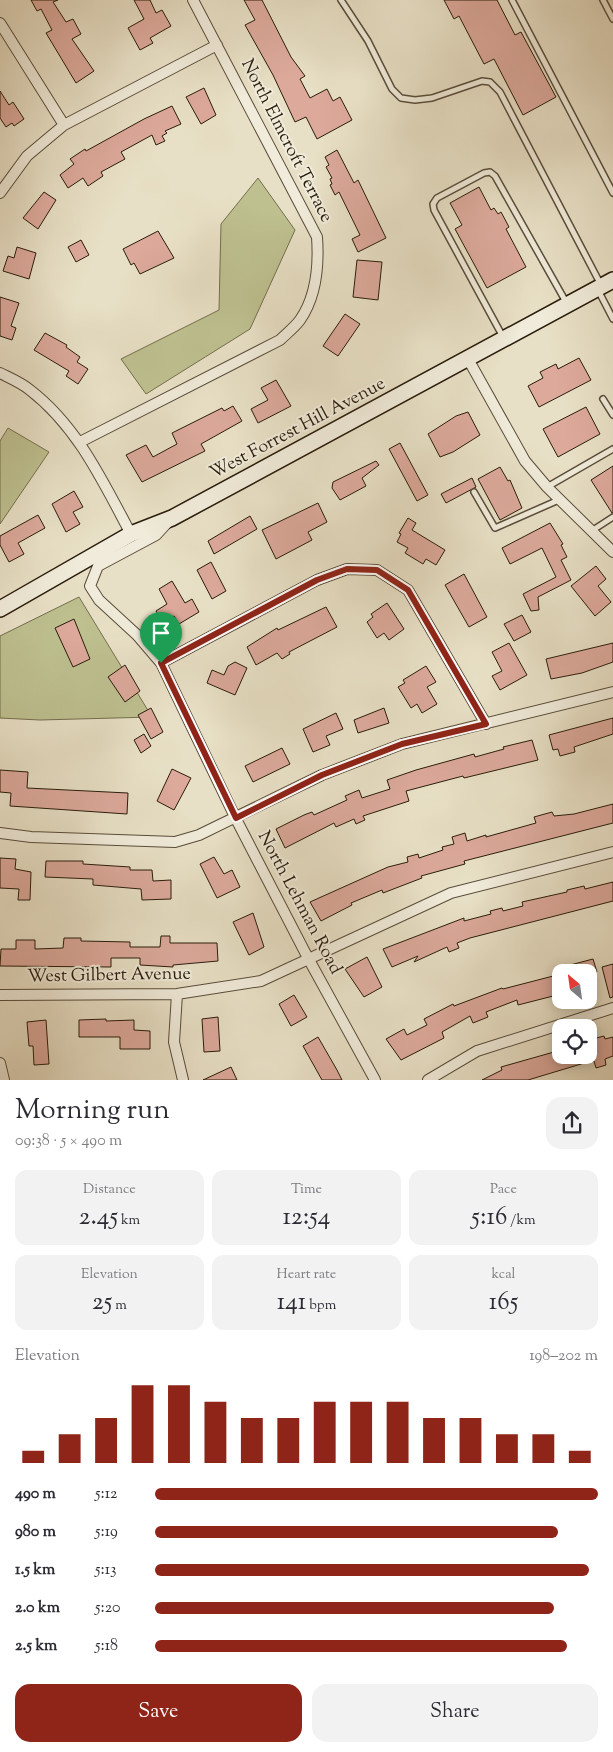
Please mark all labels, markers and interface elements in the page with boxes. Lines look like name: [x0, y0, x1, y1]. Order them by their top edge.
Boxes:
street label: North Elmcroft Terrace: [233, 55, 339, 227]
street label: West Forrest Hill Avenue: [206, 372, 390, 486]
pin: [140, 612, 182, 663]
icon: arrive: [147, 619, 175, 647]
street label: North Lehman Road: [250, 827, 348, 979]
street label: West Gilbert Avenue: [27, 962, 191, 990]
north arrow: [552, 964, 598, 1009]
map controls: [552, 964, 597, 1064]
button: locate: [552, 1019, 597, 1064]
text: Morning run: [15, 1091, 170, 1131]
button: share: [546, 1097, 598, 1149]
text: 09:38 · 5 × 490 m: [15, 1130, 122, 1153]
text: Distance: [83, 1180, 136, 1200]
text: Time: [291, 1180, 322, 1200]
text: Pace: [490, 1180, 517, 1200]
text: 2.45: [79, 1200, 118, 1236]
text: 12:54: [283, 1200, 330, 1236]
text: 5:16: [471, 1200, 507, 1236]
text: km: [118, 1211, 140, 1231]
text: /km: [507, 1211, 536, 1231]
text: Elevation: [81, 1265, 138, 1285]
text: Heart rate: [277, 1265, 336, 1285]
text: kcal: [491, 1265, 516, 1285]
text: 25: [92, 1285, 112, 1321]
text: 141: [277, 1285, 306, 1321]
text: 165: [489, 1285, 518, 1321]
text: m: [112, 1296, 127, 1316]
text: bpm: [306, 1296, 336, 1316]
text: Elevation: [15, 1345, 80, 1368]
text: 198–202 m: [529, 1345, 598, 1368]
text: 490 m: [15, 1483, 56, 1506]
text: 5:12: [95, 1483, 118, 1506]
text: 980 m: [15, 1521, 56, 1544]
text: 5:19: [95, 1521, 118, 1544]
text: 1.5 km: [15, 1559, 55, 1582]
text: 5:13: [95, 1559, 117, 1582]
text: 2.0 km: [15, 1597, 60, 1620]
text: 5:20: [95, 1597, 121, 1620]
text: 2.5 km: [15, 1635, 57, 1658]
text: 5:18: [95, 1635, 118, 1658]
button: Save: [15, 1684, 302, 1742]
button: Share: [312, 1684, 598, 1742]

